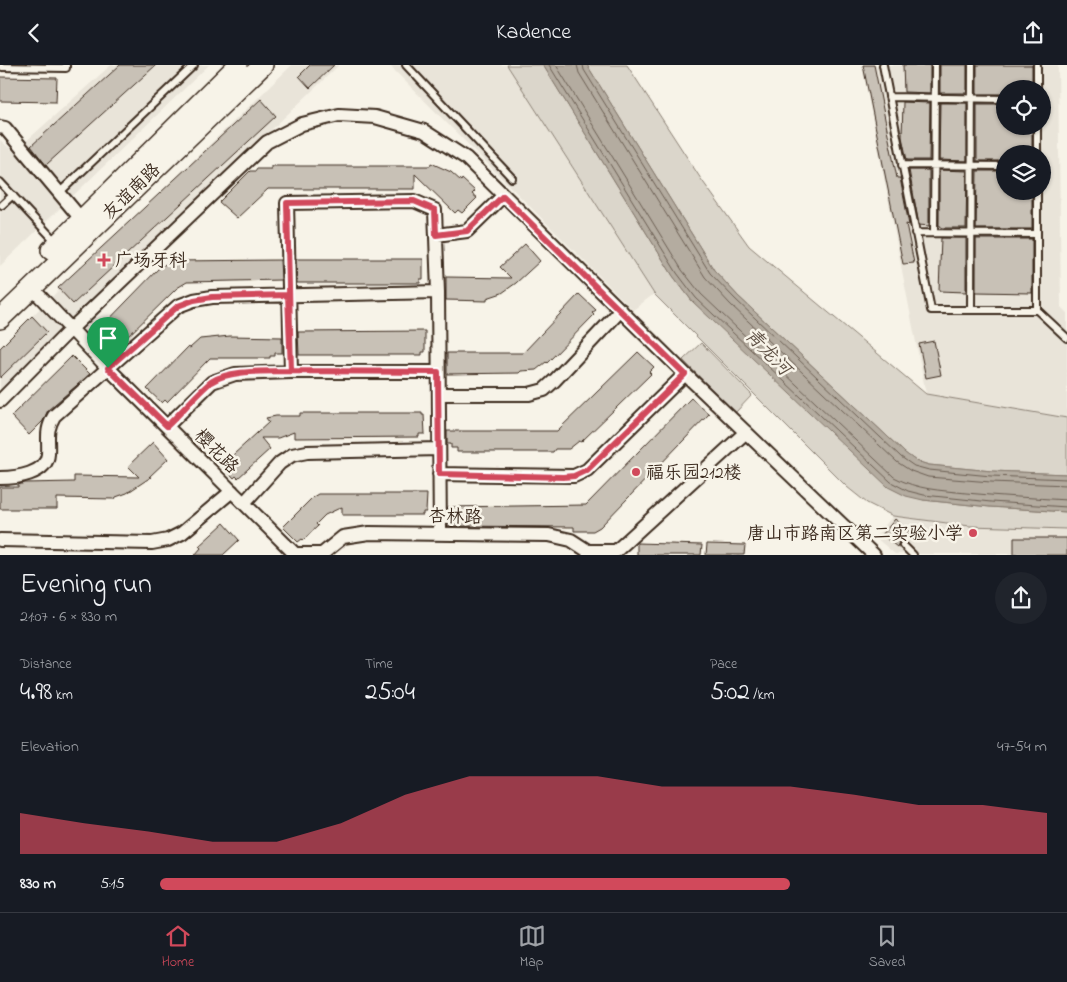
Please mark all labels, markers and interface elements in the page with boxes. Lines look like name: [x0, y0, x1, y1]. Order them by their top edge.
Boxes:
text: Kadence: [496, 17, 571, 49]
icon: back: [20, 19, 48, 47]
icon: share: [1019, 19, 1047, 47]
map controls: [996, 80, 1051, 200]
button: locate: [996, 80, 1051, 135]
button: layers: [996, 145, 1051, 200]
street label: 友谊南路: [97, 158, 167, 227]
place label: 广场牙科: [115, 249, 187, 275]
marker: 广场牙科: [97, 253, 111, 267]
pin: [87, 317, 129, 368]
water label: 青龙河: [738, 323, 799, 385]
icon: arrive: [94, 324, 122, 352]
street label: 樱花路: [187, 424, 244, 481]
place label: 福乐园212楼: [646, 461, 742, 487]
marker: 福乐园212楼: [630, 466, 642, 478]
street label: 杏林路: [428, 505, 482, 531]
place label: 唐山市路南区第二实验小学: [747, 522, 963, 548]
marker: 唐山市路南区第二实验小学: [967, 527, 979, 539]
text: Evening run: [20, 565, 152, 606]
button: share: [995, 572, 1047, 624]
text: 21:07 · 6 × 830 m: [20, 605, 117, 629]
text: Distance: [20, 654, 72, 675]
text: Time: [365, 654, 393, 675]
text: Pace: [710, 654, 737, 675]
text: 4.98: [20, 675, 52, 711]
text: 25:04: [365, 675, 415, 711]
text: 5:02: [710, 675, 750, 711]
text: km: [52, 685, 73, 706]
text: /km: [750, 685, 775, 706]
text: Elevation: [20, 735, 79, 759]
text: 47–54 m: [997, 735, 1047, 759]
text: 830 m: [20, 872, 56, 896]
text: 5:15: [100, 872, 125, 896]
tab: Home: [162, 922, 194, 973]
tab: Map: [518, 922, 546, 973]
tab: Saved: [869, 922, 905, 973]

